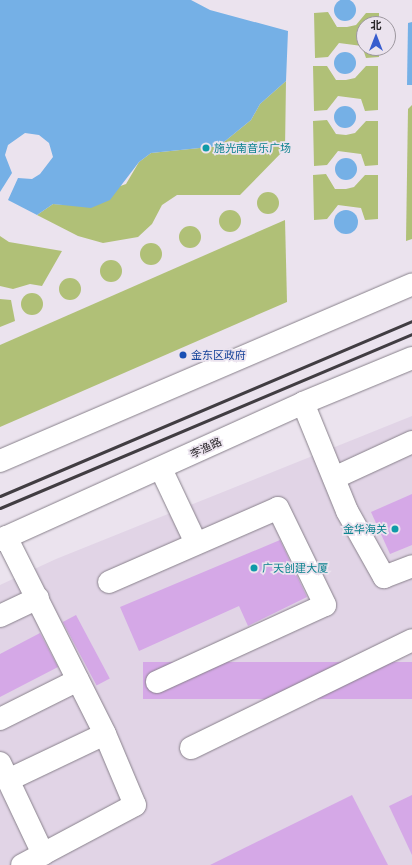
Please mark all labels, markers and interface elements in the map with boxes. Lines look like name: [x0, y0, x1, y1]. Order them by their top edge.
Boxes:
north arrow: [356, 16, 396, 56]
text: 北: [371, 19, 382, 31]
place label: 施光南音乐广场: [214, 141, 291, 155]
marker: 施光南音乐广场: [201, 143, 211, 153]
place label: 金东区政府: [191, 348, 246, 362]
marker: 金东区政府: [178, 350, 188, 360]
street label: 李渔路: [188, 435, 224, 461]
place label: 金华海关: [343, 522, 387, 536]
marker: 金华海关: [390, 524, 400, 534]
place label: 广天创建大厦: [262, 561, 328, 575]
marker: 广天创建大厦: [249, 563, 259, 573]

